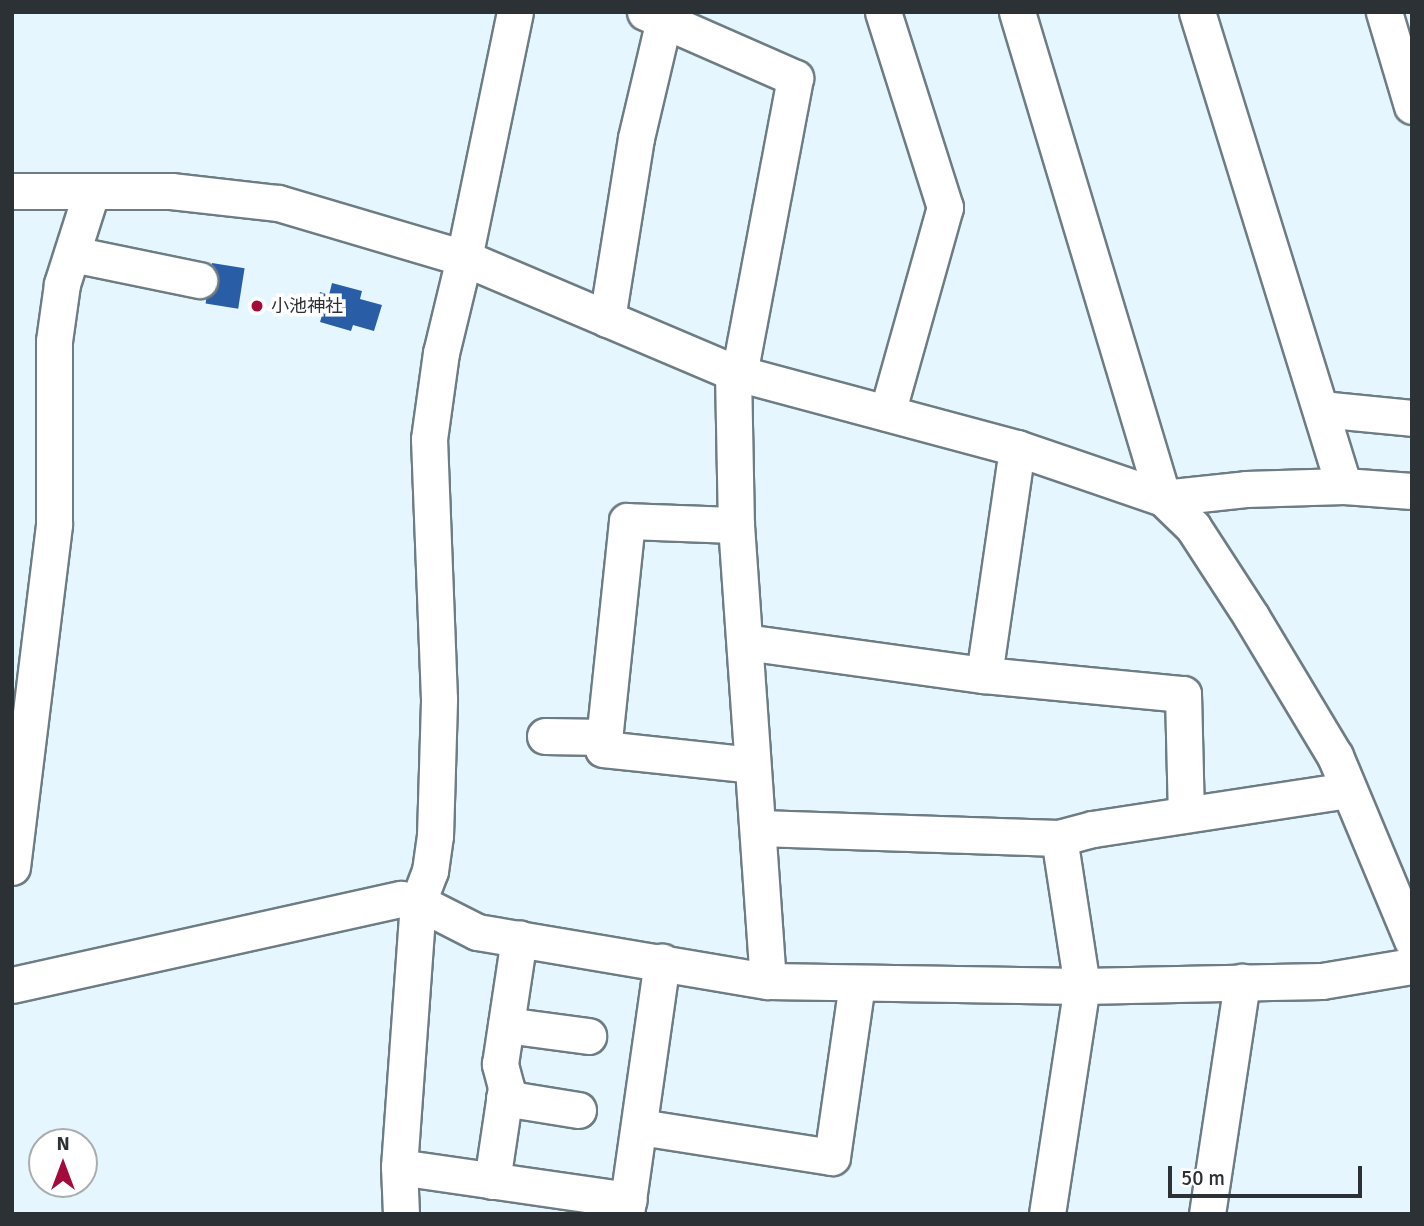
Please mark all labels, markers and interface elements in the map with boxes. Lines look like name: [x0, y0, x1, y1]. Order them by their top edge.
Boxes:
place label: 小池神社: [271, 295, 343, 317]
marker: 小池神社: [249, 298, 265, 314]
north arrow: [28, 1128, 98, 1198]
text: N: [56, 1132, 70, 1156]
scale bar: [1172, 1152, 1366, 1196]
text: 50 m: [1181, 1165, 1225, 1191]

